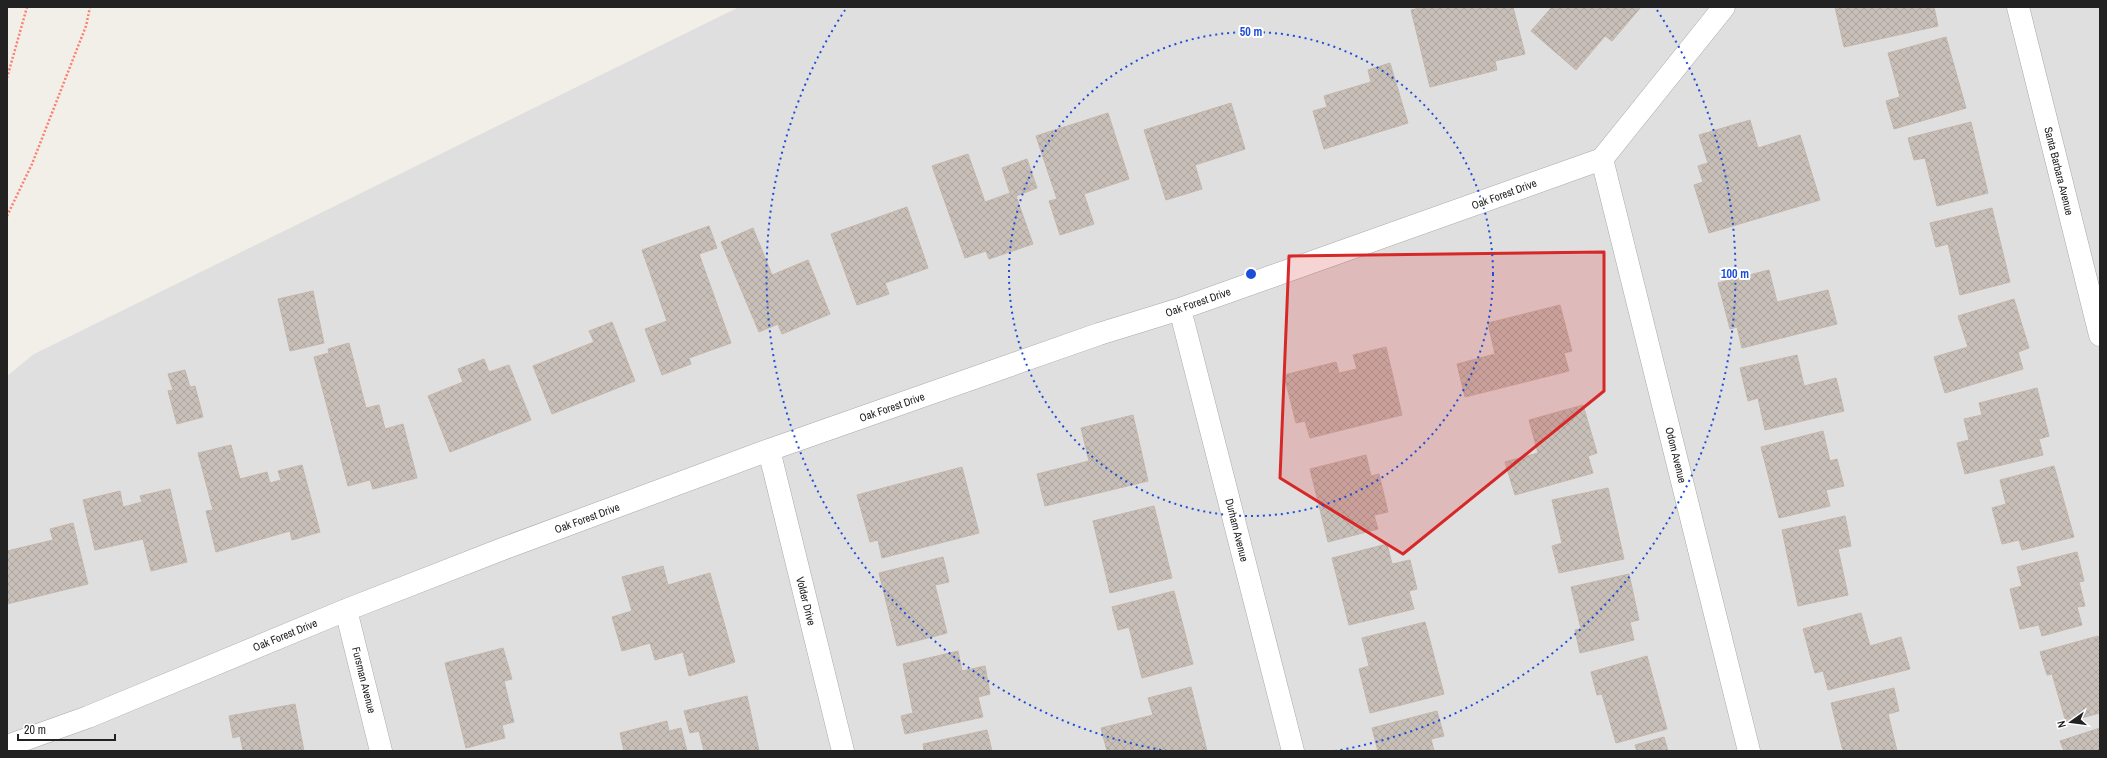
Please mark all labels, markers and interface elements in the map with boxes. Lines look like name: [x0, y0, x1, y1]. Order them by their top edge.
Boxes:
text: 50 m: [1240, 24, 1262, 40]
street label: Santa Barbara Avenue: [2041, 125, 2077, 217]
street label: Oak Forest Drive: [1470, 176, 1538, 212]
text: 100 m: [1721, 266, 1749, 282]
centre of rings: [1244, 267, 1258, 281]
street label: Oak Forest Drive: [1163, 284, 1233, 320]
street label: Oak Forest Drive: [857, 389, 927, 425]
street label: Odom Avenue: [1662, 426, 1690, 484]
street label: Durham Avenue: [1222, 497, 1252, 563]
street label: Oak Forest Drive: [553, 500, 621, 536]
street label: Volder Drive: [793, 575, 819, 627]
street label: Oak Forest Drive: [251, 616, 319, 654]
street label: Fursman Avenue: [349, 645, 379, 715]
north arrow: [2051, 702, 2091, 742]
scale bar: [18, 716, 115, 742]
text: N: [2054, 720, 2069, 729]
text: 20 m: [24, 722, 46, 738]

